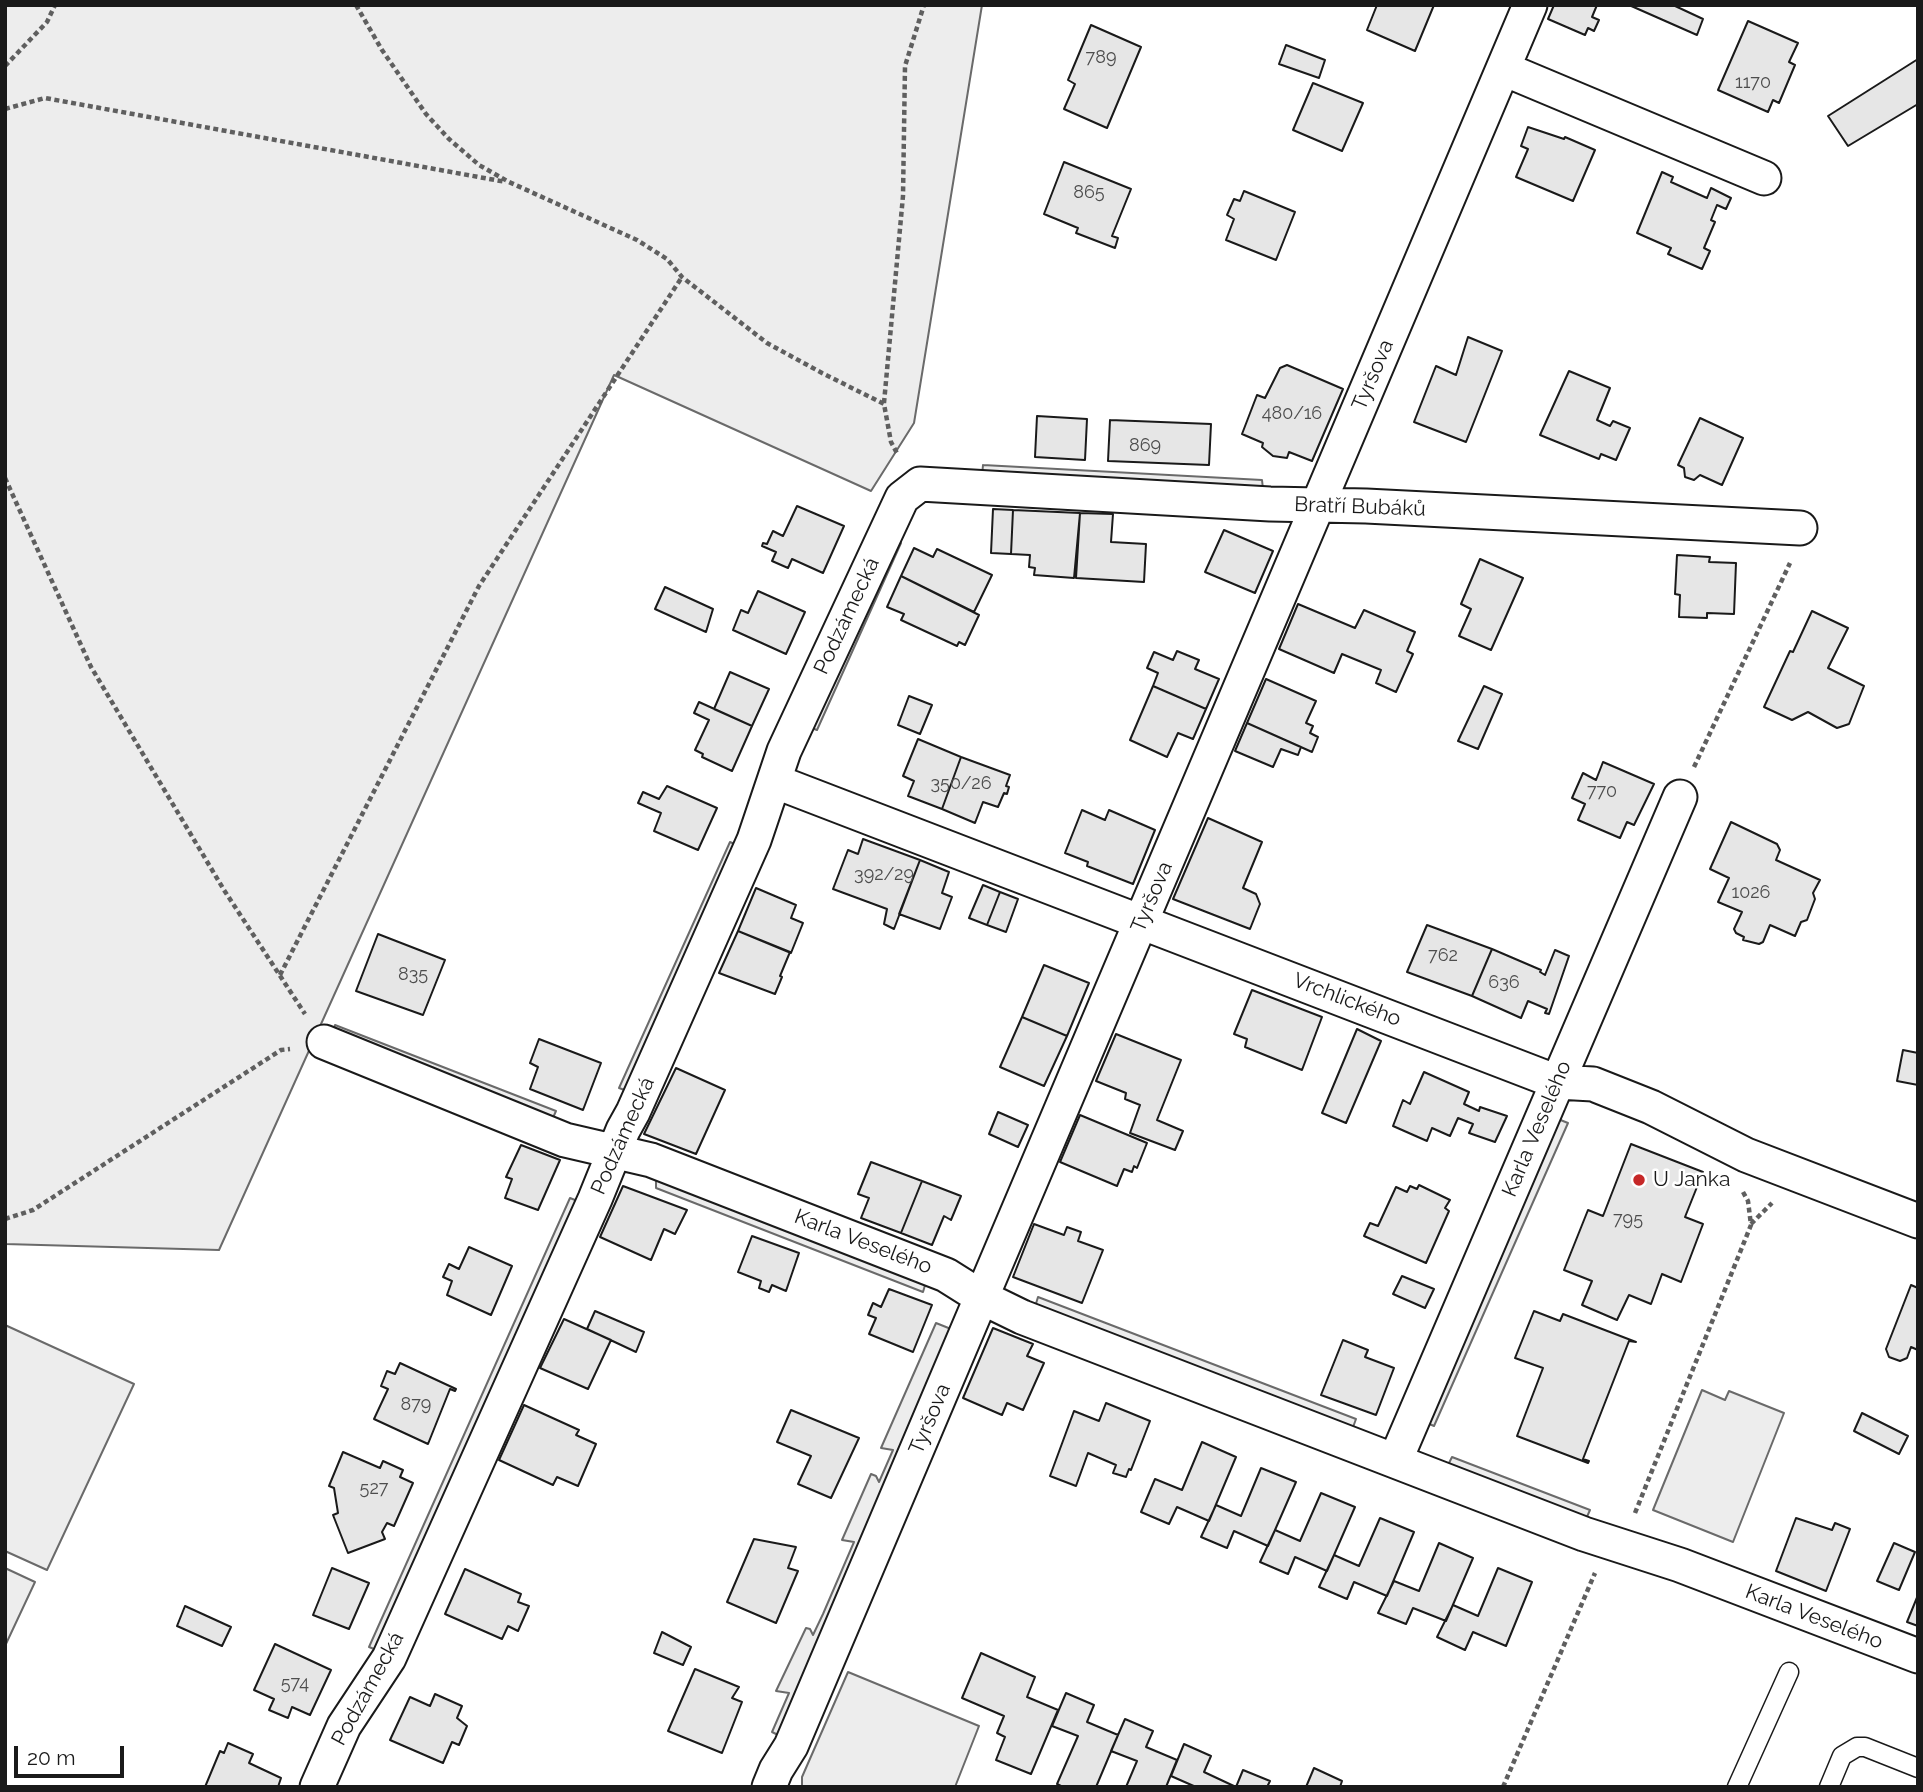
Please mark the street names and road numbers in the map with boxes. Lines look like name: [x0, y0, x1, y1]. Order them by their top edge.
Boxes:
street label: Tyršova: [1347, 336, 1399, 414]
street label: Bratří Bubáků: [1294, 492, 1426, 522]
street label: Podzámecká: [809, 554, 885, 678]
street label: Tyršova: [1126, 858, 1178, 936]
street label: Vrchlického: [1289, 968, 1405, 1032]
street label: Karla Veselého: [1497, 1057, 1577, 1201]
street label: Podzámecká: [586, 1073, 660, 1199]
street label: Karla Veselého: [791, 1204, 935, 1280]
street label: Tyršova: [904, 1380, 956, 1458]
street label: Karla Veselého: [1742, 1579, 1886, 1655]
street label: Podzámecká: [326, 1628, 410, 1750]

